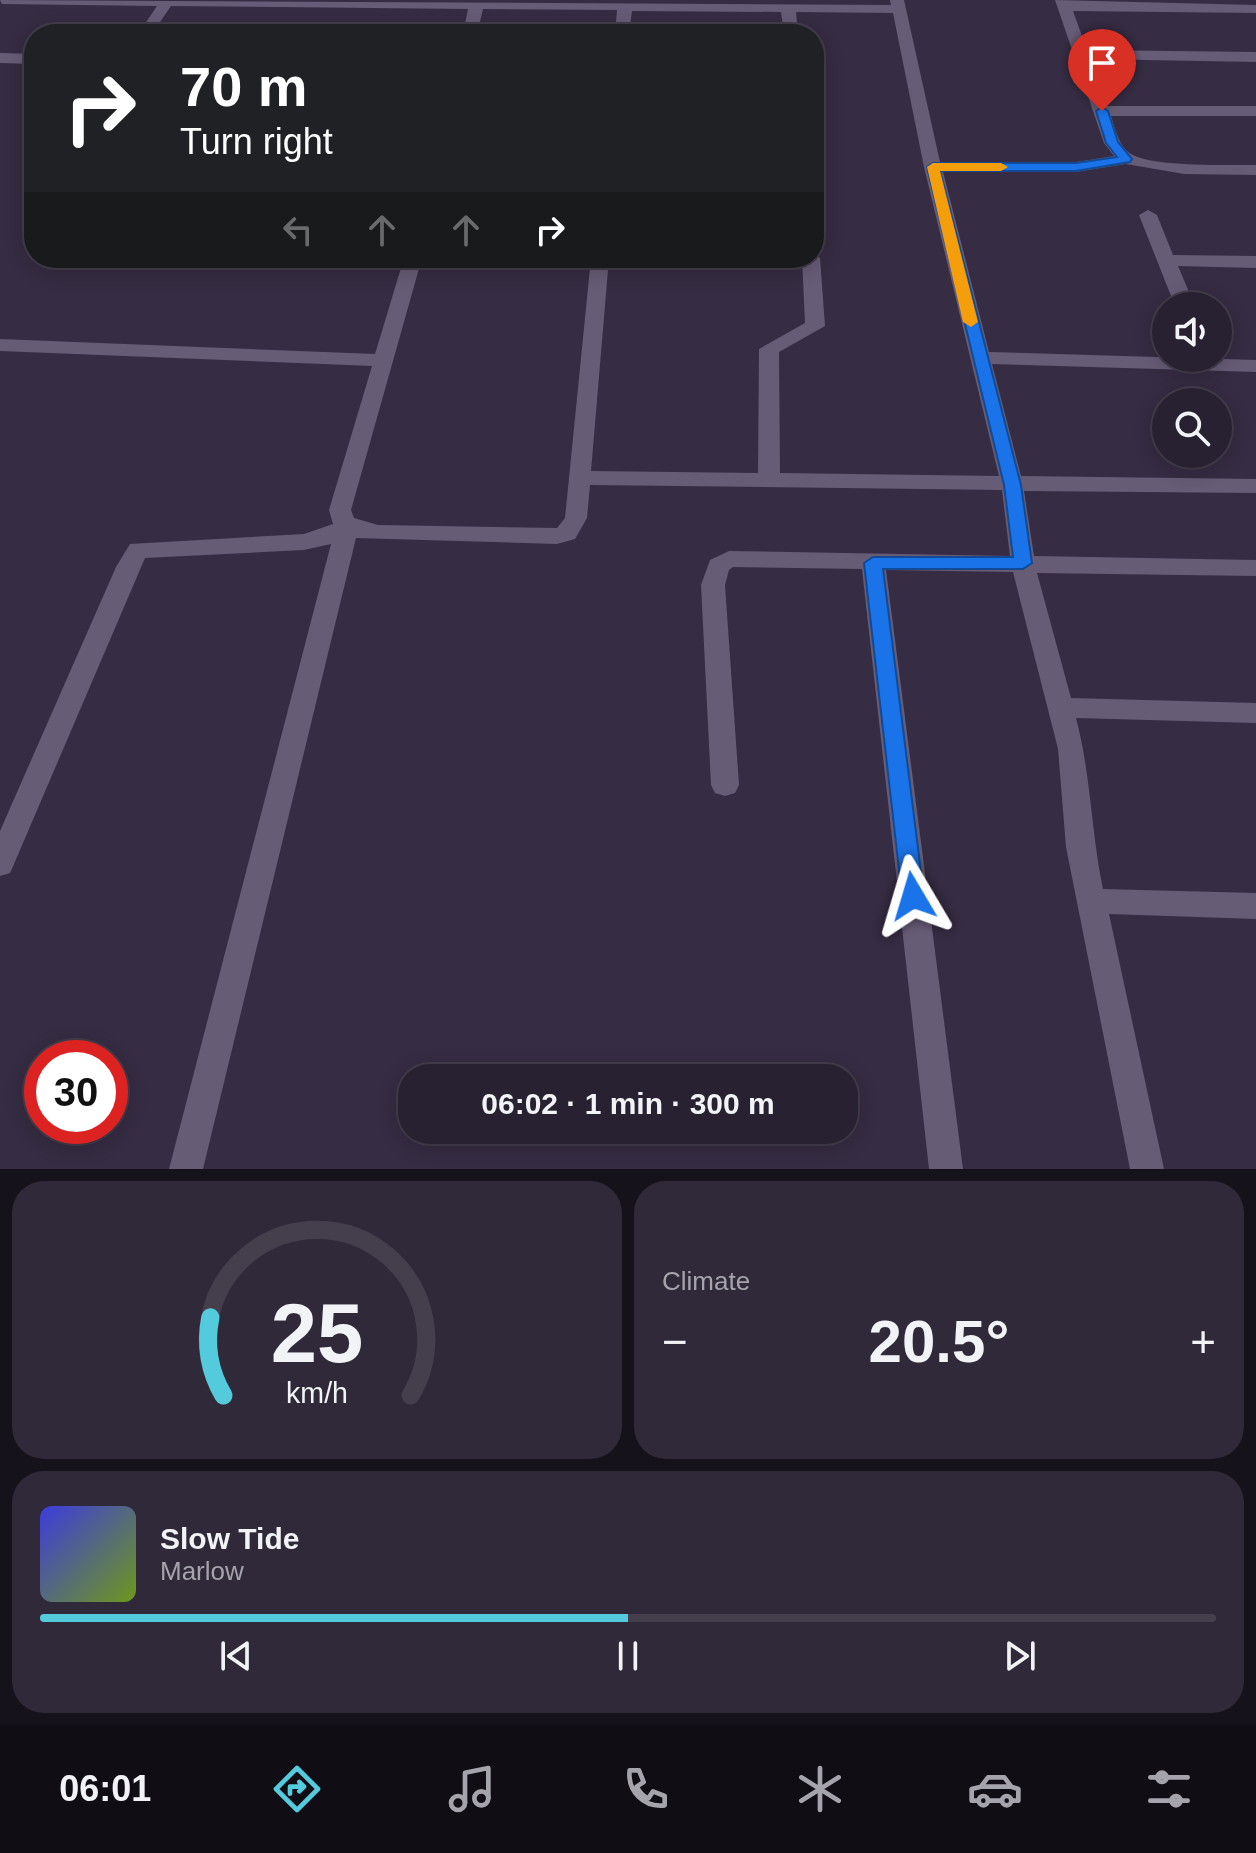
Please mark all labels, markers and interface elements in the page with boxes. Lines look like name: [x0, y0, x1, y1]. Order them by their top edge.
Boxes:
pin: [1068, 29, 1136, 111]
icon: arrive: [1080, 41, 1124, 85]
text: 70 m: [180, 55, 308, 118]
icon: right: [48, 56, 152, 160]
text: Turn right: [180, 121, 333, 162]
icon: left: [276, 208, 320, 252]
icon: ahead: [360, 208, 404, 252]
icon: ahead: [444, 208, 488, 252]
icon: right: [528, 208, 572, 252]
map controls: [1152, 292, 1232, 468]
button: sound: [1152, 292, 1232, 372]
button: search: [1152, 388, 1232, 468]
position arrow: [871, 854, 955, 938]
speed limit sign: 30: [24, 1040, 128, 1144]
text: 06:02 · 1 min · 300 m: [481, 1087, 775, 1120]
text: Climate: [662, 1266, 750, 1296]
text: 25: [271, 1287, 363, 1380]
text: 20.5°: [869, 1308, 1009, 1375]
text: −: [662, 1317, 688, 1366]
text: +: [1190, 1317, 1216, 1366]
text: km/h: [286, 1377, 348, 1409]
text: Slow Tide: [160, 1522, 299, 1555]
text: Marlow: [160, 1556, 244, 1586]
icon: previous: [214, 1634, 258, 1678]
icon: pause: [606, 1634, 650, 1678]
icon: next: [998, 1634, 1042, 1678]
icon: directions: [269, 1761, 325, 1817]
icon: music: [444, 1761, 500, 1817]
icon: phone: [618, 1761, 674, 1817]
icon: climate: [792, 1761, 848, 1817]
icon: car: [967, 1761, 1023, 1817]
icon: filters: [1141, 1761, 1197, 1817]
text: 06:01: [59, 1768, 151, 1809]

